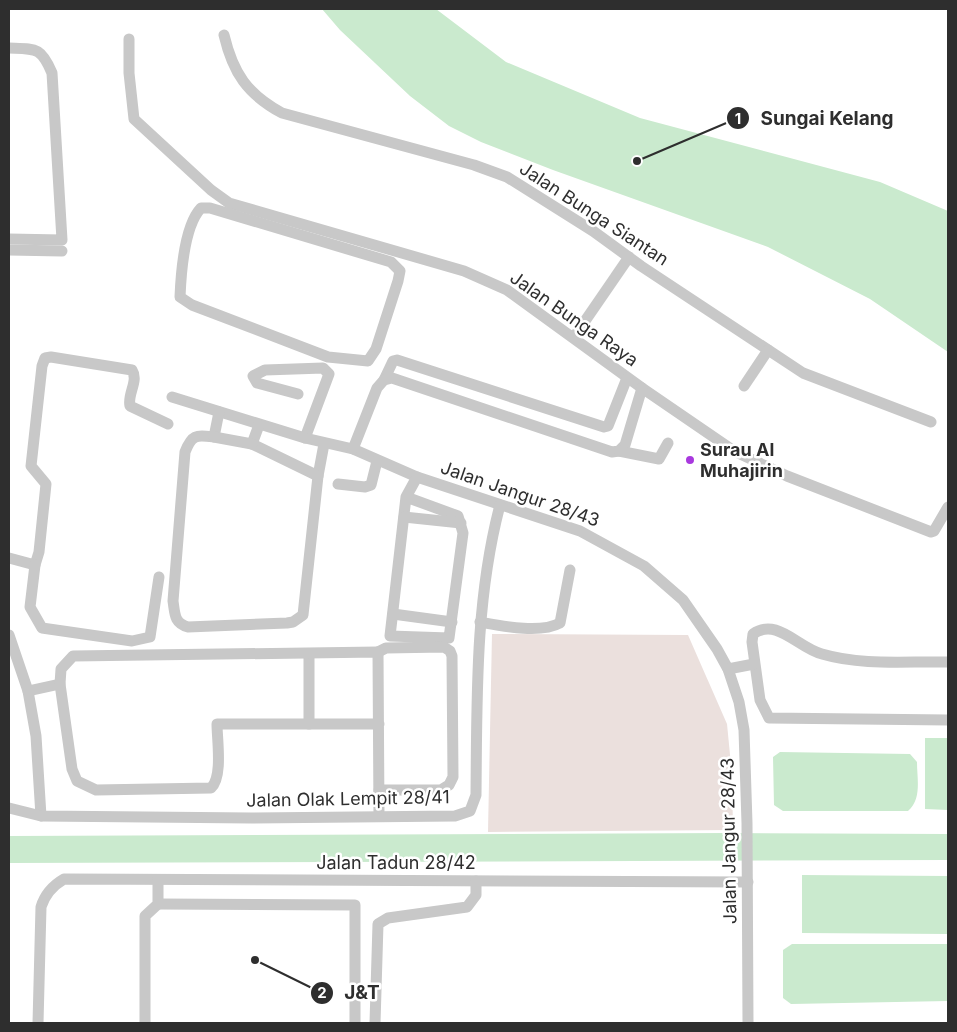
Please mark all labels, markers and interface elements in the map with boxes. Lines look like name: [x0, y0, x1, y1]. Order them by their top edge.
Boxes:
callout: Sungai Kelang: [725, 101, 903, 135]
text: Sungai Kelang: [760, 107, 894, 130]
text: 1: [735, 109, 741, 128]
street label: Jalan Bunga Siantan: [516, 158, 673, 270]
street label: Jalan Bunga Raya: [506, 267, 642, 371]
place label: Surau Al Muhajirin: [700, 439, 783, 481]
marker: Surau Al Muhajirin: [684, 454, 696, 466]
street label: Jalan Jangur 28/43: [438, 457, 602, 531]
street label: Jalan Jangur 28/43: [717, 758, 740, 924]
street label: Jalan Olak Lempit 28/41: [246, 786, 450, 811]
street label: Jalan Tadun 28/42: [316, 852, 476, 873]
callout: J&T: [310, 976, 390, 1010]
text: J&T: [344, 981, 380, 1004]
text: 2: [317, 983, 327, 1002]

